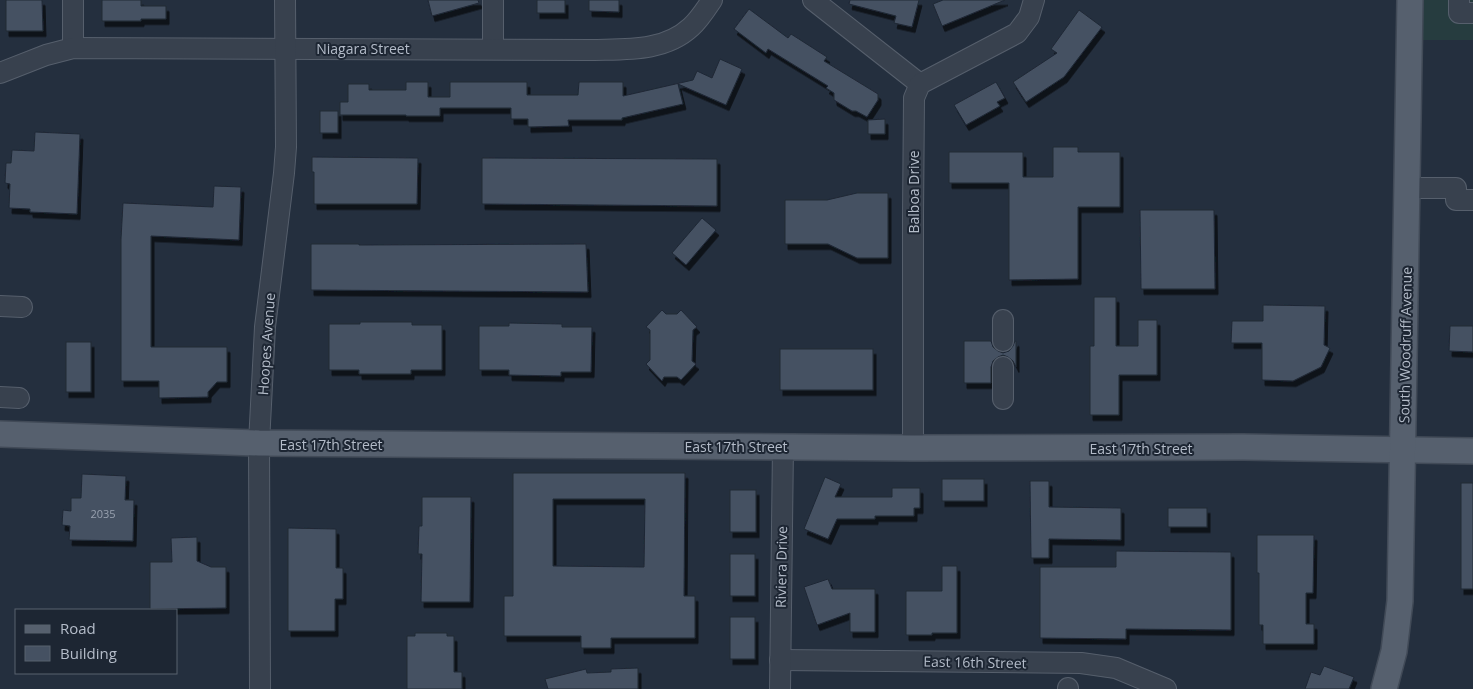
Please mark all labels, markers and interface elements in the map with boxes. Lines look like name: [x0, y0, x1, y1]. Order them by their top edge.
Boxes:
street label: Niagara Street: [316, 39, 410, 58]
street label: Balboa Drive: [904, 150, 923, 234]
street label: South Woodruff Avenue: [1394, 267, 1416, 423]
street label: Hoopes Avenue: [253, 292, 279, 396]
street label: East 17th Street: [279, 435, 383, 454]
street label: East 17th Street: [684, 437, 788, 456]
street label: East 17th Street: [1089, 439, 1193, 458]
house number: 2035: [90, 506, 116, 521]
street label: Riviera Drive: [771, 526, 791, 608]
legend: [15, 609, 178, 674]
text: Road: [60, 618, 96, 638]
text: Building: [60, 643, 117, 663]
street label: East 16th Street: [923, 652, 1027, 672]

